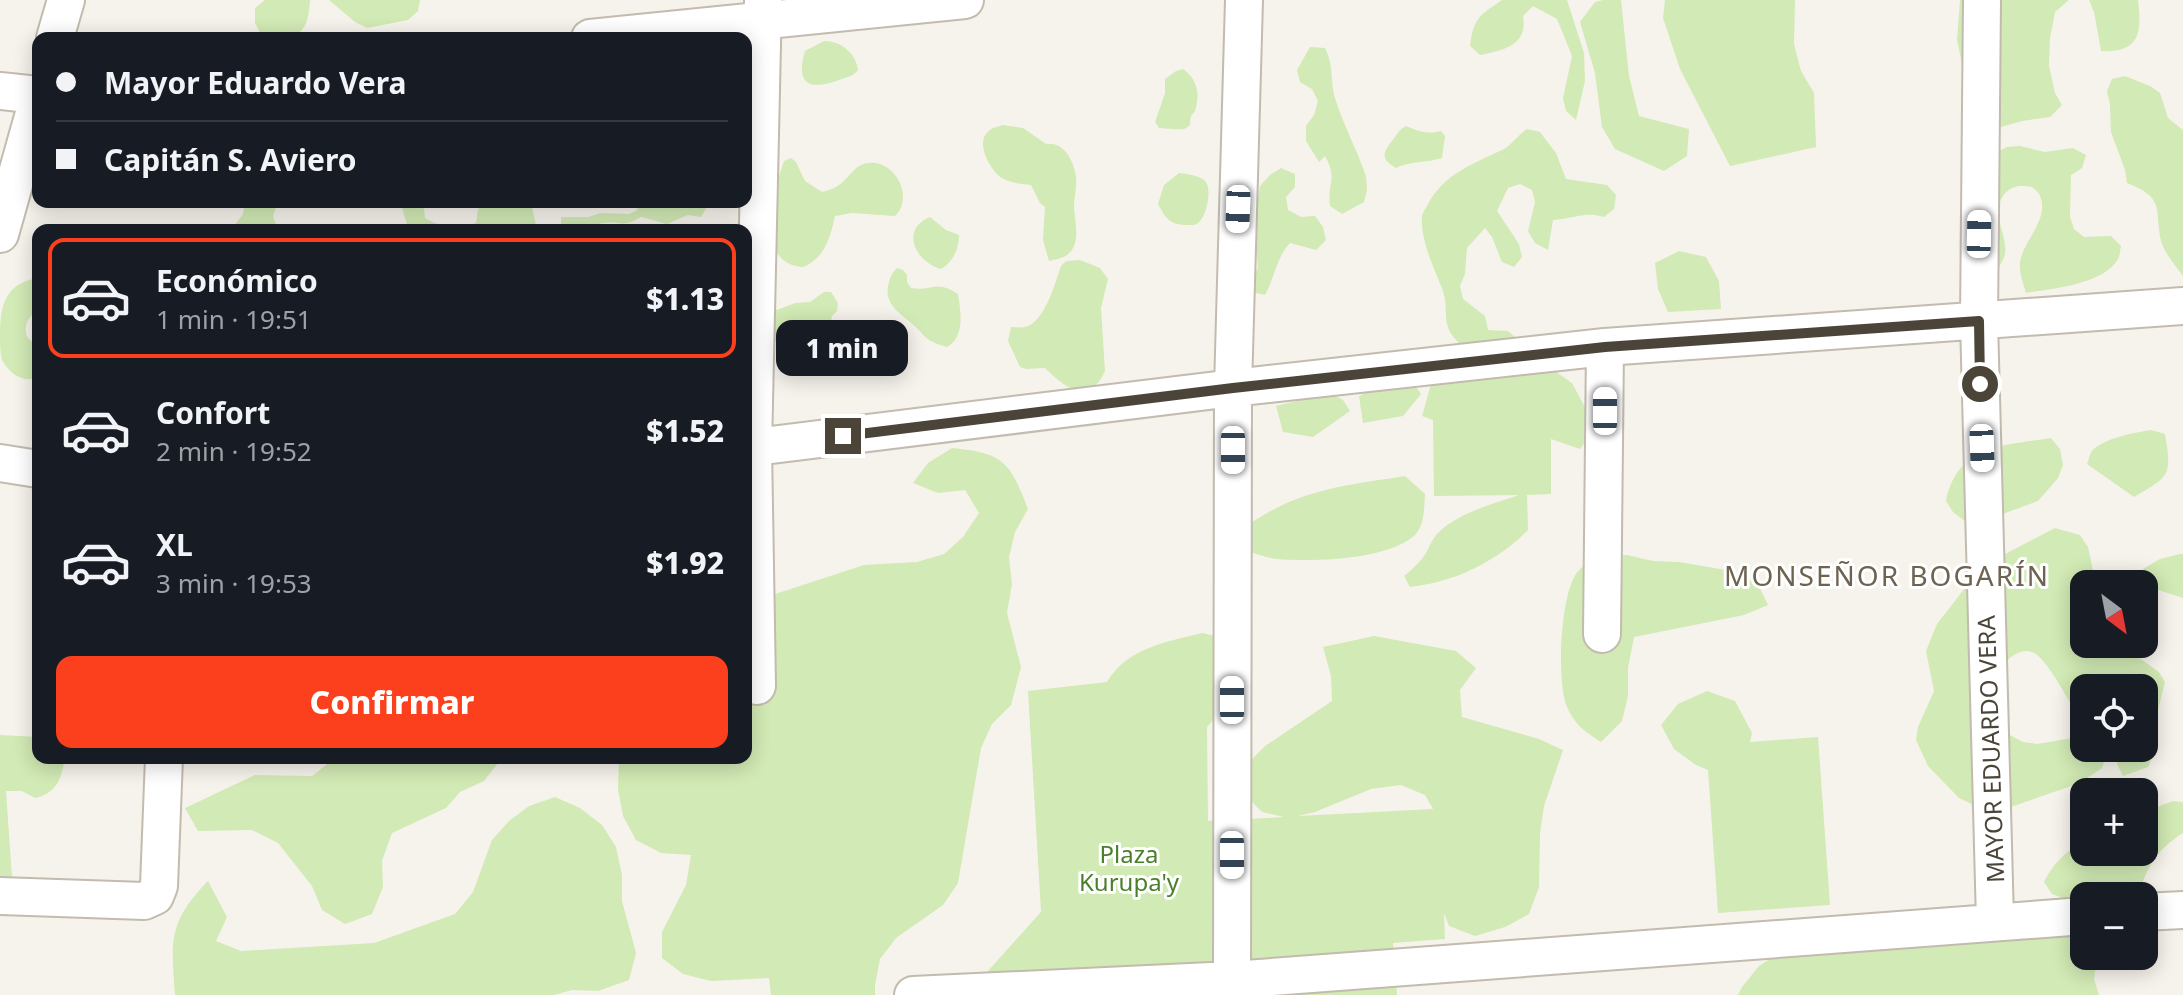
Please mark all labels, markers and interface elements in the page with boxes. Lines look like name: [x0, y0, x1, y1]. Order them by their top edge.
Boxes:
text: Mayor Eduardo Vera: [104, 62, 407, 103]
text: Capitán S. Aviero: [104, 139, 357, 180]
car: [1225, 185, 1251, 233]
car: [1967, 210, 1991, 258]
text: Económico: [156, 260, 318, 301]
icon: car: [60, 262, 132, 334]
text: $1.13: [646, 278, 724, 319]
text: 1 min · 19:51: [156, 301, 312, 337]
callout: 1 min: [777, 320, 909, 376]
text: 1 min: [806, 330, 878, 366]
route start: [1962, 366, 1998, 402]
car: [1593, 387, 1617, 435]
text: Confort: [156, 392, 270, 433]
icon: car: [60, 394, 132, 466]
text: $1.52: [646, 410, 724, 451]
route end: [825, 418, 861, 454]
car: [1969, 424, 1995, 472]
car: [1221, 426, 1245, 474]
text: 2 min · 19:52: [156, 433, 312, 469]
text: XL: [156, 524, 193, 565]
icon: car: [60, 526, 132, 598]
text: $1.92: [646, 542, 724, 583]
district label: MONSEÑOR BOGARÍN: [1724, 556, 2050, 594]
text: 3 min · 19:53: [156, 565, 312, 601]
north arrow: [2070, 570, 2158, 658]
map controls: [2070, 570, 2158, 970]
street label: MAYOR EDUARDO VERA: [1969, 614, 2011, 883]
button: Confirmar: [56, 656, 728, 748]
button: locate: [2070, 674, 2158, 762]
car: [1220, 676, 1244, 724]
button: +: [2070, 778, 2158, 866]
car: [1220, 831, 1244, 879]
park label: Plaza Kurupa'y: [1079, 837, 1180, 898]
button: −: [2070, 882, 2158, 970]

